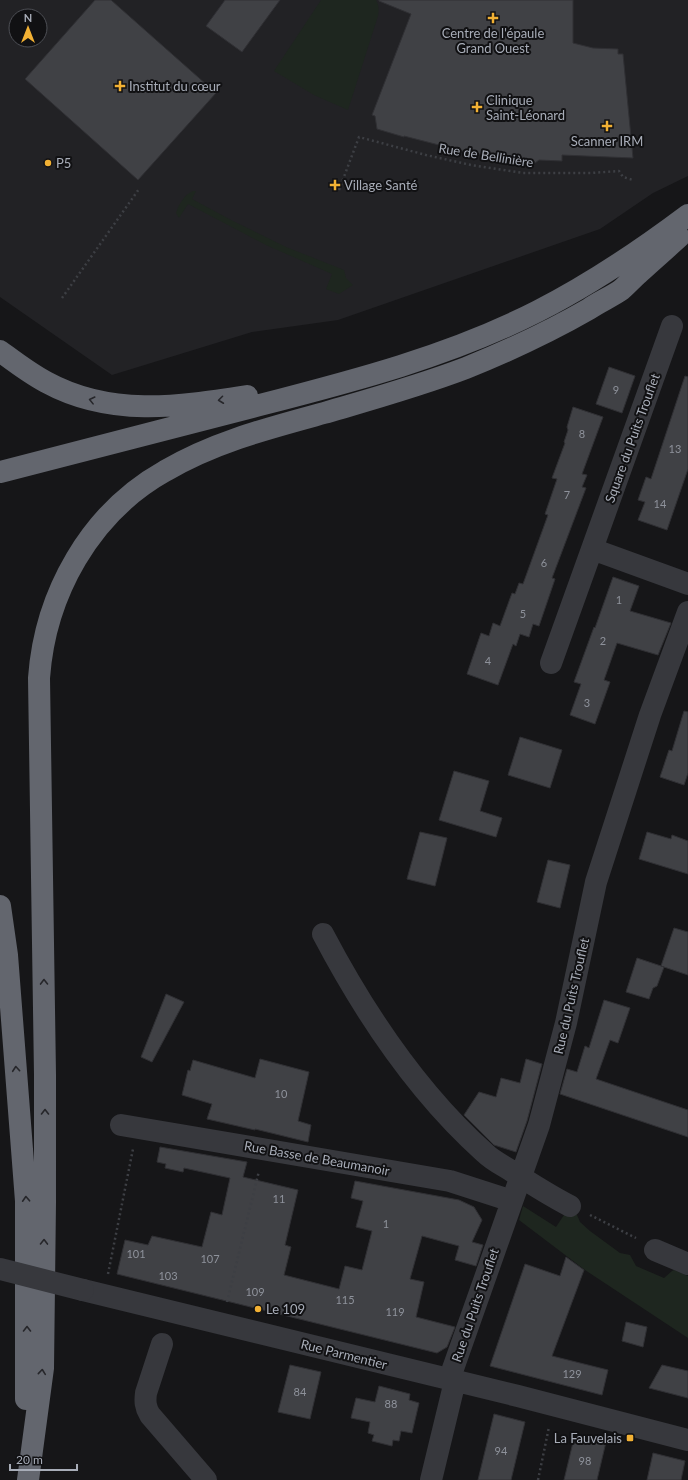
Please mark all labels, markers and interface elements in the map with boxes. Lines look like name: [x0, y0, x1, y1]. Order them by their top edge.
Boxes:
north arrow: [8, 8, 48, 48]
text: N: [24, 11, 32, 24]
marker: Centre de l'épaule Grand Ouest: [487, 12, 499, 24]
place label: Centre de l'épaule Grand Ouest: [442, 25, 544, 56]
place label: Institut du cœur: [129, 78, 221, 94]
marker: Institut du cœur: [114, 80, 126, 92]
place label: Clinique Saint-Léonard: [486, 92, 565, 123]
marker: Clinique Saint-Léonard: [471, 101, 483, 113]
marker: Scanner IRM: [601, 120, 613, 132]
place label: Scanner IRM: [571, 133, 643, 149]
street label: Rue de Bellinière: [437, 140, 535, 170]
place label: P5: [56, 155, 71, 171]
marker: P5: [43, 158, 53, 168]
place label: Village Santé: [344, 177, 418, 193]
marker: Village Santé: [329, 179, 341, 191]
street label: Square du Puits Trouflet: [601, 371, 663, 505]
house number: 9: [613, 383, 619, 396]
one-way arrow: [218, 395, 224, 404]
one-way arrow: [89, 396, 96, 405]
house number: 8: [579, 427, 585, 440]
house number: 13: [669, 442, 681, 455]
house number: 7: [564, 488, 570, 501]
house number: 14: [654, 497, 667, 510]
house number: 6: [541, 556, 547, 569]
house number: 1: [616, 593, 622, 606]
house number: 5: [520, 607, 526, 620]
house number: 2: [600, 634, 606, 647]
house number: 4: [485, 654, 492, 667]
house number: 3: [584, 696, 590, 709]
street label: Rue du Puits Trouflet: [550, 936, 592, 1056]
one-way arrow: [40, 979, 48, 985]
one-way arrow: [11, 1066, 20, 1072]
house number: 10: [275, 1087, 288, 1100]
one-way arrow: [41, 1109, 49, 1115]
street label: Rue Basse de Beaumanoir: [243, 1137, 391, 1179]
house number: 11: [273, 1192, 285, 1205]
one-way arrow: [21, 1196, 30, 1202]
house number: 1: [383, 1217, 389, 1230]
one-way arrow: [40, 1239, 48, 1245]
street label: Rue du Puits Trouflet: [448, 1246, 502, 1364]
house number: 101: [126, 1247, 146, 1260]
house number: 107: [200, 1252, 220, 1265]
house number: 103: [158, 1269, 178, 1282]
house number: 109: [245, 1285, 265, 1298]
house number: 115: [335, 1293, 355, 1306]
place label: Le 109: [266, 1301, 305, 1317]
marker: Le 109: [253, 1304, 263, 1314]
house number: 119: [385, 1305, 405, 1318]
one-way arrow: [23, 1326, 31, 1332]
street label: Rue Parmentier: [299, 1336, 389, 1373]
house number: 129: [562, 1367, 582, 1380]
one-way arrow: [37, 1369, 46, 1375]
house number: 84: [294, 1385, 307, 1398]
house number: 88: [385, 1397, 397, 1410]
place label: La Fauvelais: [554, 1430, 622, 1446]
marker: La Fauvelais: [625, 1433, 635, 1443]
house number: 94: [495, 1444, 508, 1457]
scale bar: [10, 1446, 77, 1472]
text: 20 m: [16, 1452, 43, 1467]
house number: 98: [579, 1454, 591, 1467]

